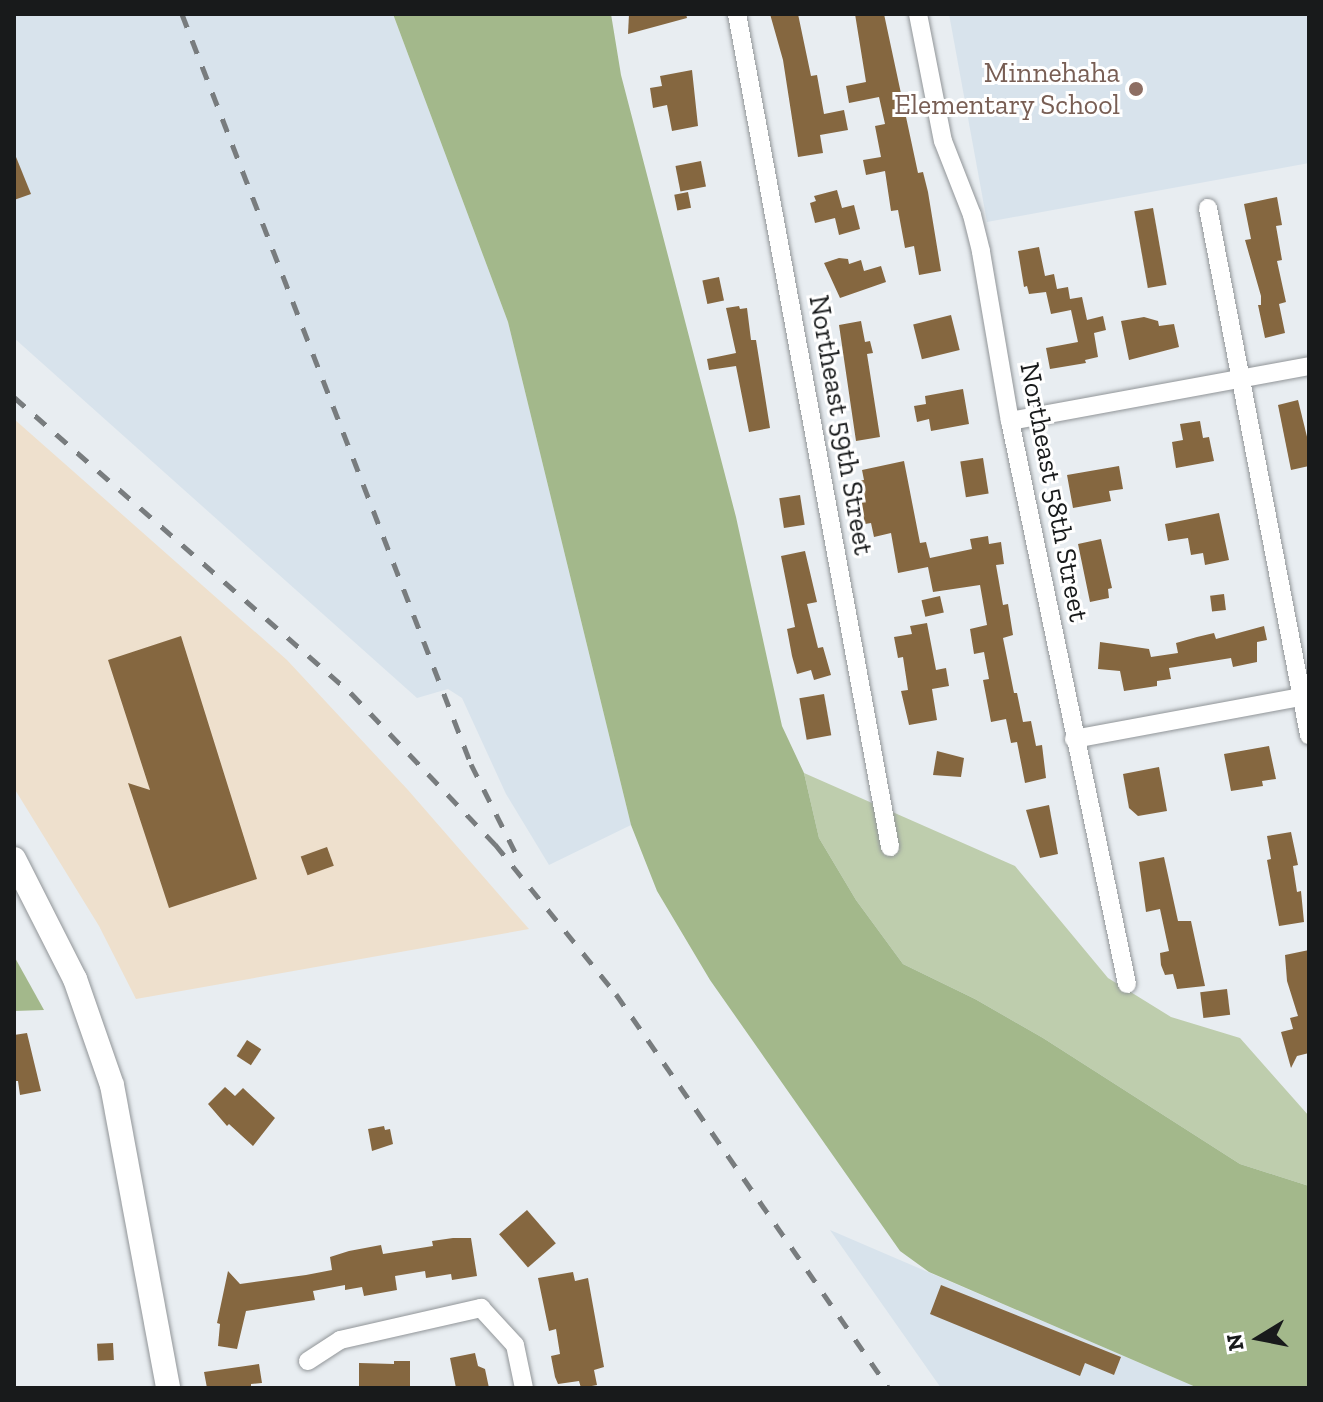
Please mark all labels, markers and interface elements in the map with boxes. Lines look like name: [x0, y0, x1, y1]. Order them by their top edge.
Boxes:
place label: Minnehaha Elementary School: [894, 56, 1120, 122]
marker: Minnehaha Elementary School: [1127, 80, 1145, 98]
street label: Northeast 59th Street: [802, 292, 880, 558]
street label: Northeast 58th Street: [1012, 359, 1096, 625]
north arrow: [1219, 1298, 1299, 1378]
text: N: [1220, 1332, 1250, 1353]

